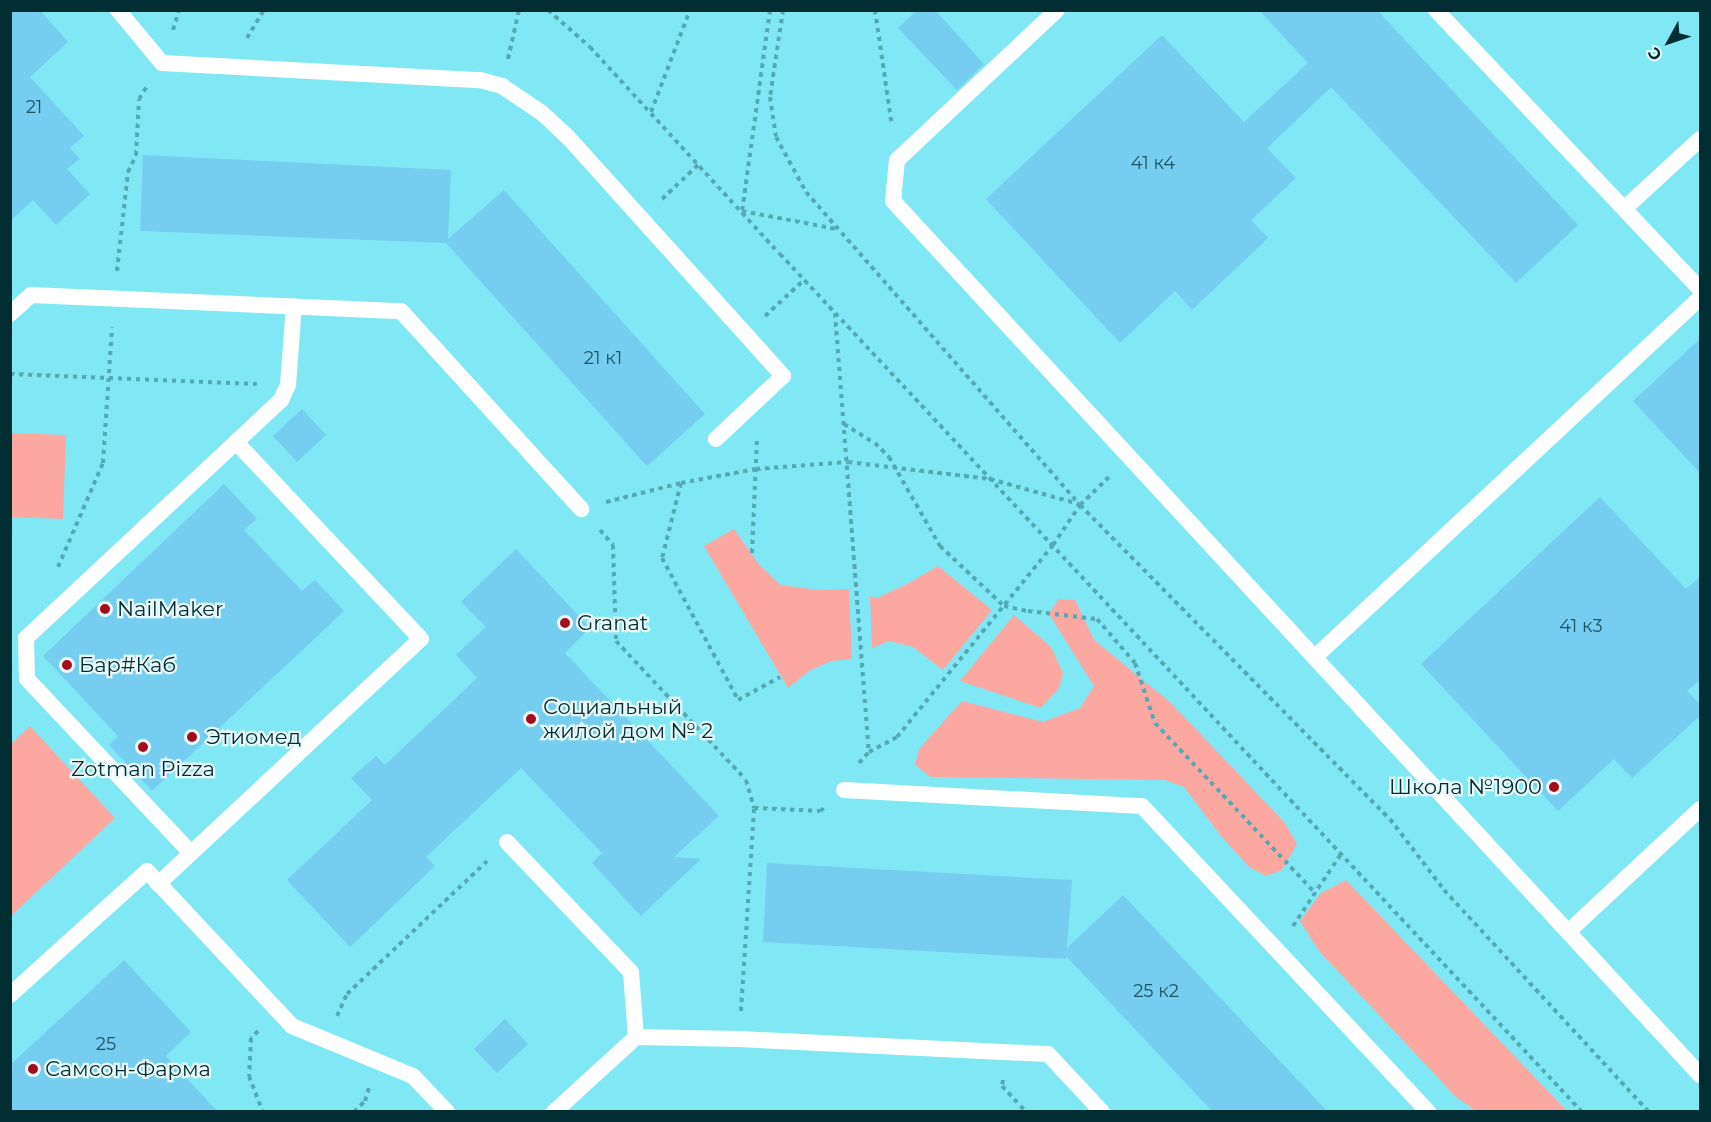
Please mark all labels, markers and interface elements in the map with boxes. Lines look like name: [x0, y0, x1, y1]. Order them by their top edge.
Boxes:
north arrow: [1639, 12, 1699, 72]
text: С: [1644, 43, 1666, 64]
house number: 21: [26, 96, 42, 118]
house number: 41 к4: [1131, 152, 1175, 174]
house number: 21 к1: [584, 347, 622, 369]
place label: NailMaker: [117, 596, 223, 622]
marker: NailMaker: [98, 602, 112, 616]
place label: Granat: [577, 610, 648, 636]
house number: 41 к3: [1559, 615, 1603, 637]
marker: Granat: [558, 616, 572, 630]
place label: Бар#Каб: [79, 652, 176, 678]
marker: Бар#Каб: [60, 658, 74, 672]
place label: Социальный жилой дом № 2: [543, 694, 713, 744]
marker: Социальный жилой дом № 2: [524, 712, 538, 726]
place label: Этиомед: [206, 724, 301, 750]
marker: Этиомед: [183, 728, 201, 746]
marker: Zotman Pizza: [136, 740, 150, 754]
place label: Zotman Pizza: [71, 756, 215, 782]
place label: Школа №1900: [1389, 774, 1542, 800]
marker: Школа №1900: [1547, 780, 1561, 794]
house number: 25 к2: [1133, 980, 1179, 1002]
house number: 25: [96, 1033, 116, 1055]
place label: Самсон-Фарма: [45, 1056, 211, 1082]
marker: Самсон-Фарма: [26, 1062, 40, 1076]

